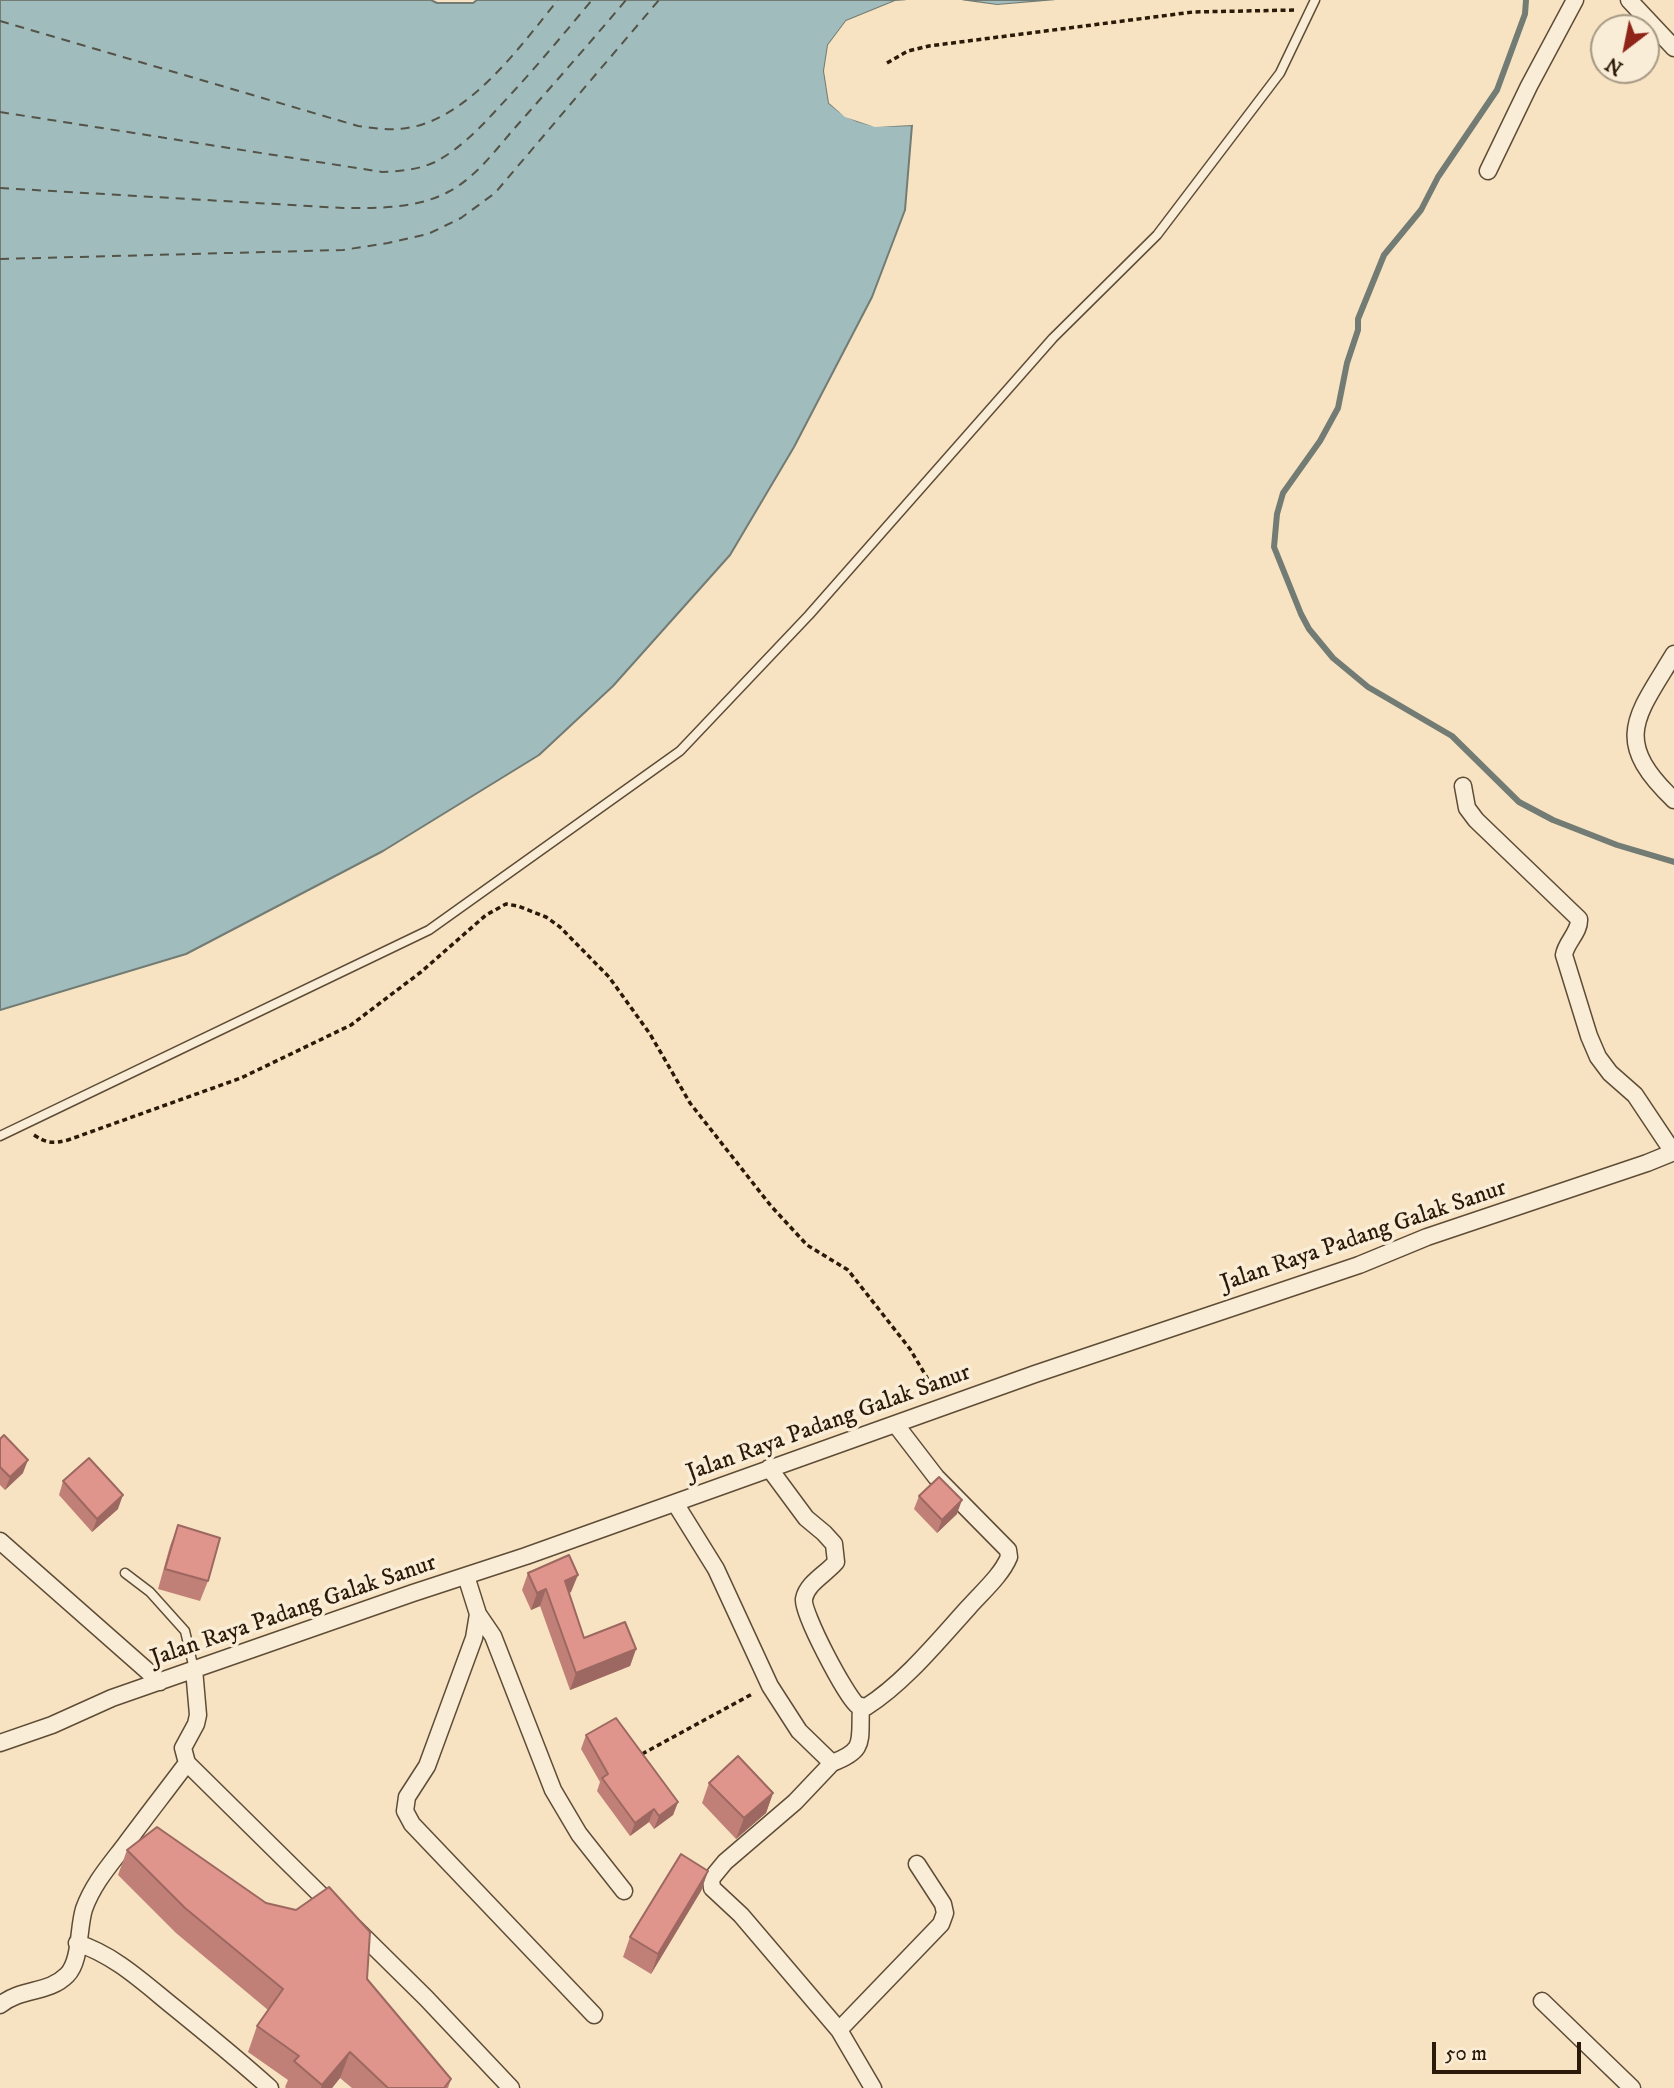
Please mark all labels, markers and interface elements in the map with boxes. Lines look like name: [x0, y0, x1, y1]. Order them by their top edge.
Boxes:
north arrow: [1590, 14, 1660, 84]
text: N: [1602, 52, 1627, 79]
street label: Jalan Raya Padang Galak Sanur: [1218, 1175, 1510, 1299]
street label: Jalan Raya Padang Galak Sanur: [683, 1359, 975, 1489]
street label: Jalan Raya Padang Galak Sanur: [148, 1550, 440, 1674]
scale bar: [1436, 2028, 1585, 2072]
text: 50 m: [1445, 2041, 1487, 2067]

